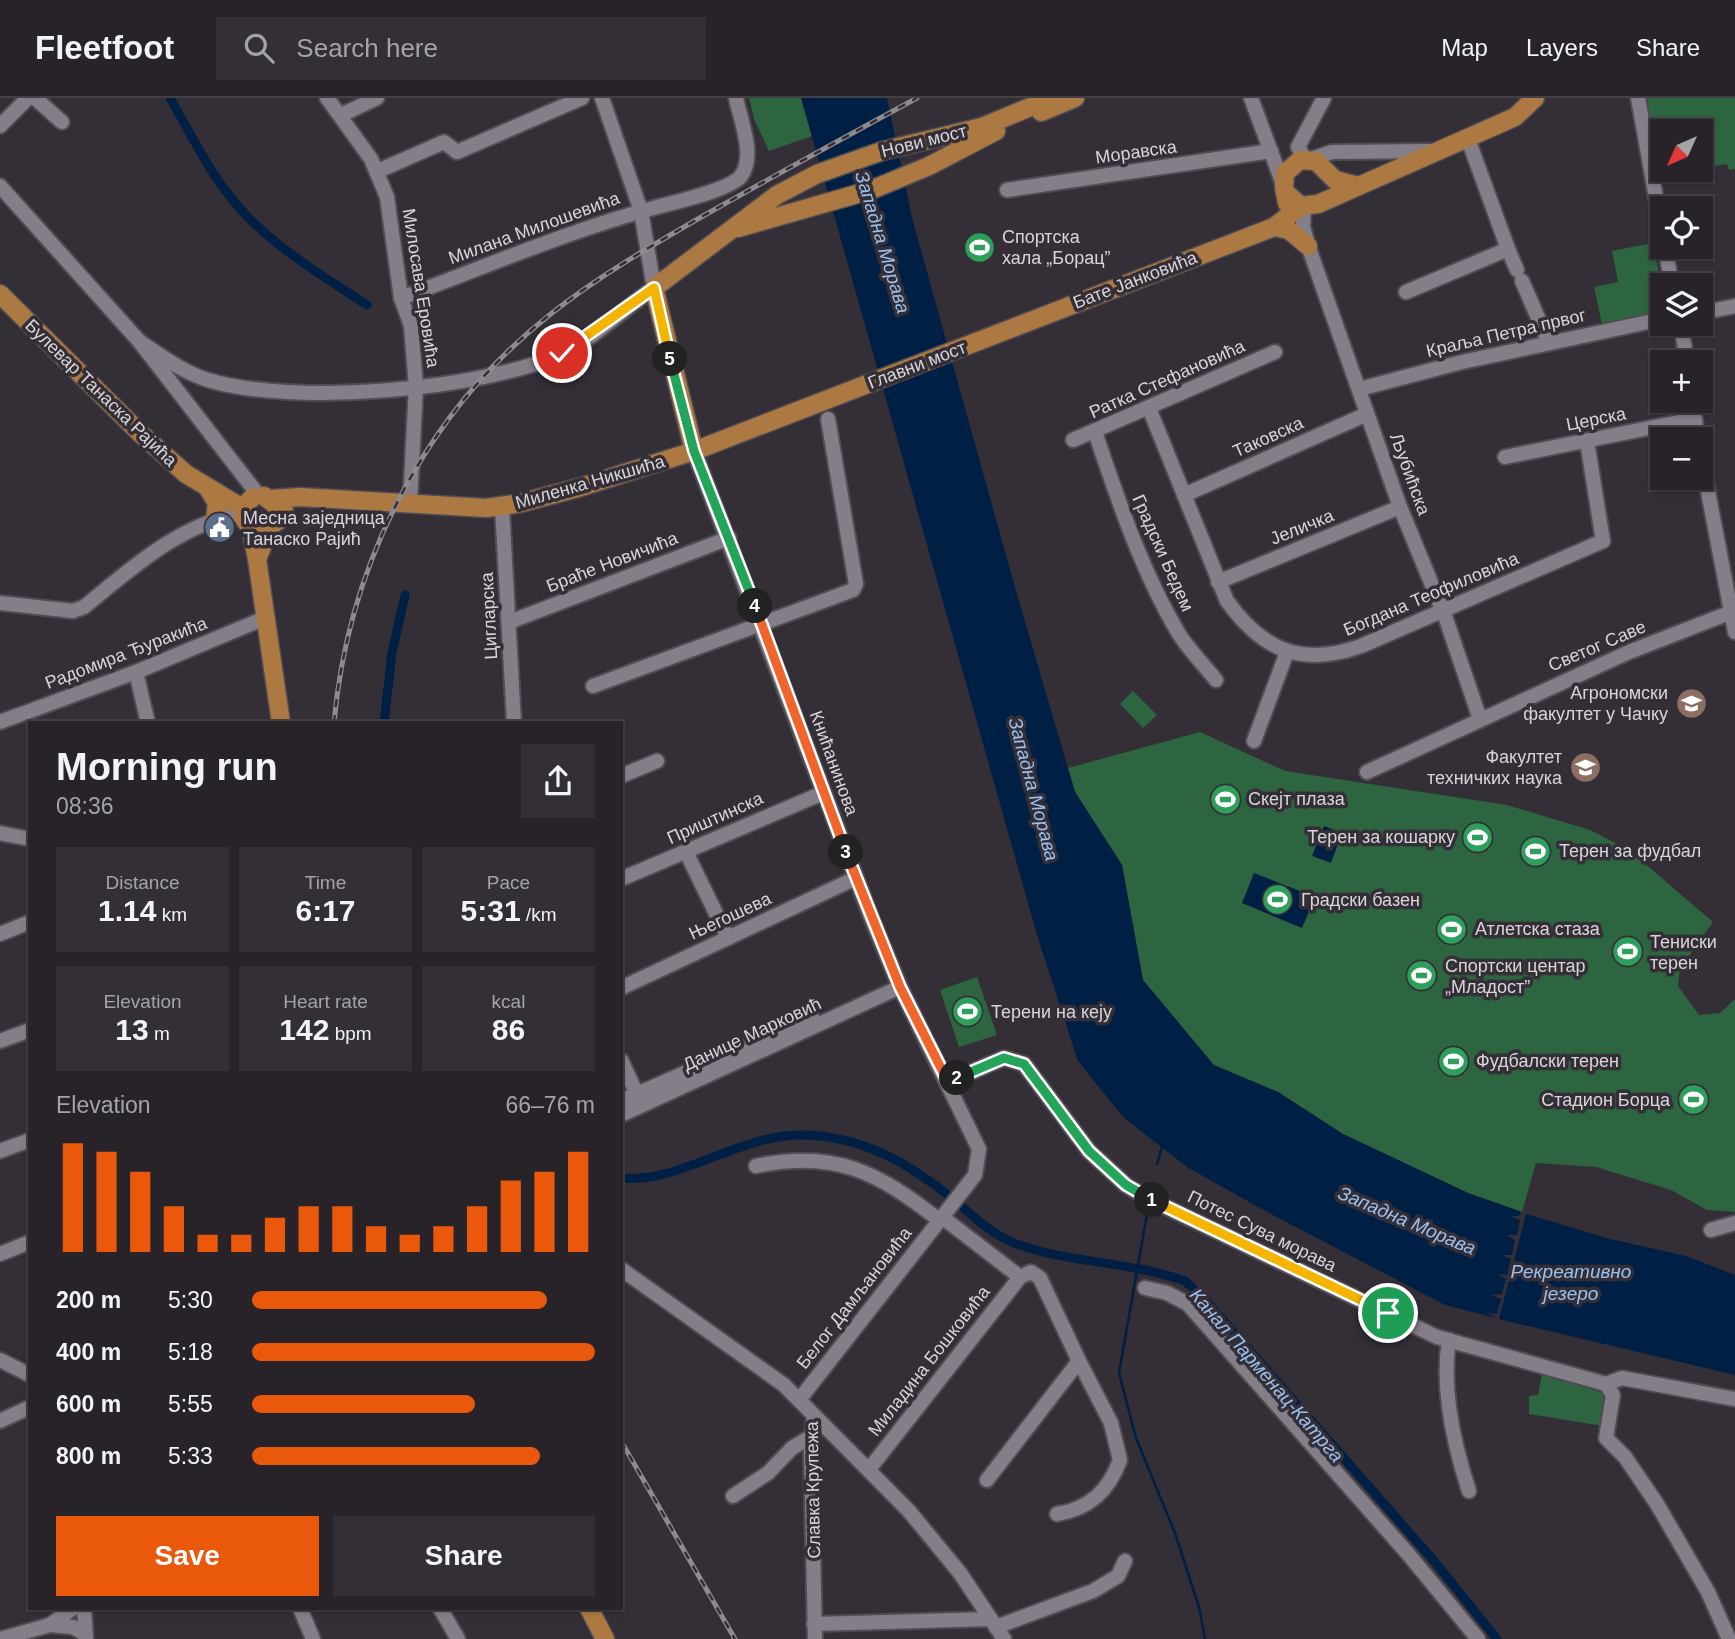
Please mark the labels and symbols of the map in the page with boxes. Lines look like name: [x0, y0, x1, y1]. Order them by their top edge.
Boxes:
north arrow: [1650, 119, 1713, 182]
street label: Нови мост: [879, 121, 969, 161]
street label: Моравска: [1094, 136, 1179, 168]
water label: Западна Морава: [851, 169, 914, 316]
street label: Милана Милошевића: [446, 187, 623, 268]
street label: Милосава Еровића: [399, 207, 444, 370]
place label: Спортска хала „Борац”: [1002, 227, 1110, 268]
sports icon: Спортска хала „Борац”: [962, 230, 996, 264]
street label: Бате Јанковића: [1070, 247, 1201, 313]
street label: Краља Петра првог: [1424, 305, 1588, 361]
street label: Булевар Танаска Рајића: [21, 315, 182, 471]
pin: [532, 323, 592, 383]
street label: Ратка Стефановића: [1086, 335, 1249, 422]
street label: Главни мост: [865, 337, 969, 393]
pin: 5: [652, 342, 688, 376]
street label: Церска: [1564, 403, 1629, 435]
street label: Таковска: [1230, 412, 1307, 461]
street label: Љубићска: [1386, 430, 1434, 519]
street label: Миленка Никшића: [513, 451, 668, 513]
street label: Градски Бедем: [1128, 492, 1198, 614]
street label: Јеличка: [1267, 505, 1338, 549]
place label: Месна заједница Танаско Рајић: [243, 508, 386, 549]
public building icon: Месна заједница Танаско Рајић: [203, 511, 237, 545]
street label: Браће Новичића: [544, 527, 681, 596]
street label: Богдана Теофиловића: [1340, 548, 1522, 640]
street label: Цигларска: [477, 571, 501, 660]
pin: 4: [738, 588, 772, 624]
street label: Радомира Ђуракића: [42, 613, 211, 693]
street label: Светог Саве: [1545, 616, 1649, 676]
place label: Агрономски факултет у Чачку: [1523, 683, 1668, 724]
school or university icon: Агрономски факултет у Чачку: [1674, 686, 1708, 720]
street label: Книћанинова: [806, 708, 863, 819]
water label: Западна Морава: [1004, 715, 1063, 863]
place label: Факултет техничких наука: [1427, 747, 1563, 788]
school or university icon: Факултет техничких наука: [1568, 750, 1602, 784]
sports icon: Скејт плаза: [1208, 782, 1242, 816]
street label: Приштинска: [664, 788, 767, 848]
place label: Скејт плаза: [1248, 789, 1346, 809]
sports icon: Терен за кошарку: [1461, 820, 1495, 854]
place label: Терен за кошарку: [1307, 827, 1455, 847]
pin: 3: [828, 834, 864, 870]
sports icon: Терен за фудбал: [1519, 834, 1553, 868]
place label: Терен за фудбал: [1559, 841, 1701, 861]
sports icon: Градски базен: [1261, 883, 1295, 917]
street label: Његошева: [686, 888, 775, 944]
place label: Градски базен: [1301, 890, 1420, 910]
sports icon: Атлетска стаза: [1435, 912, 1469, 946]
place label: Атлетска стаза: [1475, 919, 1601, 939]
place label: Тениски терен: [1650, 932, 1717, 973]
sports icon: Тениски терен: [1610, 935, 1644, 969]
place label: Спортски центар „Младост”: [1445, 956, 1585, 997]
sports icon: Спортски центар „Младост”: [1405, 959, 1439, 993]
street label: Данице Марковић: [680, 993, 824, 1075]
sports icon: Терени на кеју: [951, 995, 985, 1029]
place label: Терени на кеју: [991, 1002, 1112, 1022]
sports icon: Фудбалски терен: [1436, 1044, 1470, 1078]
place label: Фудбалски терен: [1476, 1051, 1619, 1071]
pin: 2: [940, 1060, 974, 1096]
sports icon: Стадион Борца: [1676, 1083, 1710, 1117]
place label: Стадион Борца: [1541, 1090, 1671, 1110]
pin: 1: [1134, 1182, 1170, 1218]
water label: Западна Морава: [1335, 1182, 1479, 1259]
street label: Потес Сува морава: [1184, 1186, 1340, 1276]
street label: Белог Дамљановића: [793, 1223, 916, 1373]
water label: Рекреативно језеро: [1511, 1261, 1631, 1304]
street label: Миладина Бошковића: [864, 1281, 994, 1440]
pin: [1358, 1283, 1418, 1343]
water label: Канал Парменац-Катрга: [1186, 1284, 1348, 1466]
street label: Славка Крупежа: [802, 1420, 824, 1559]

